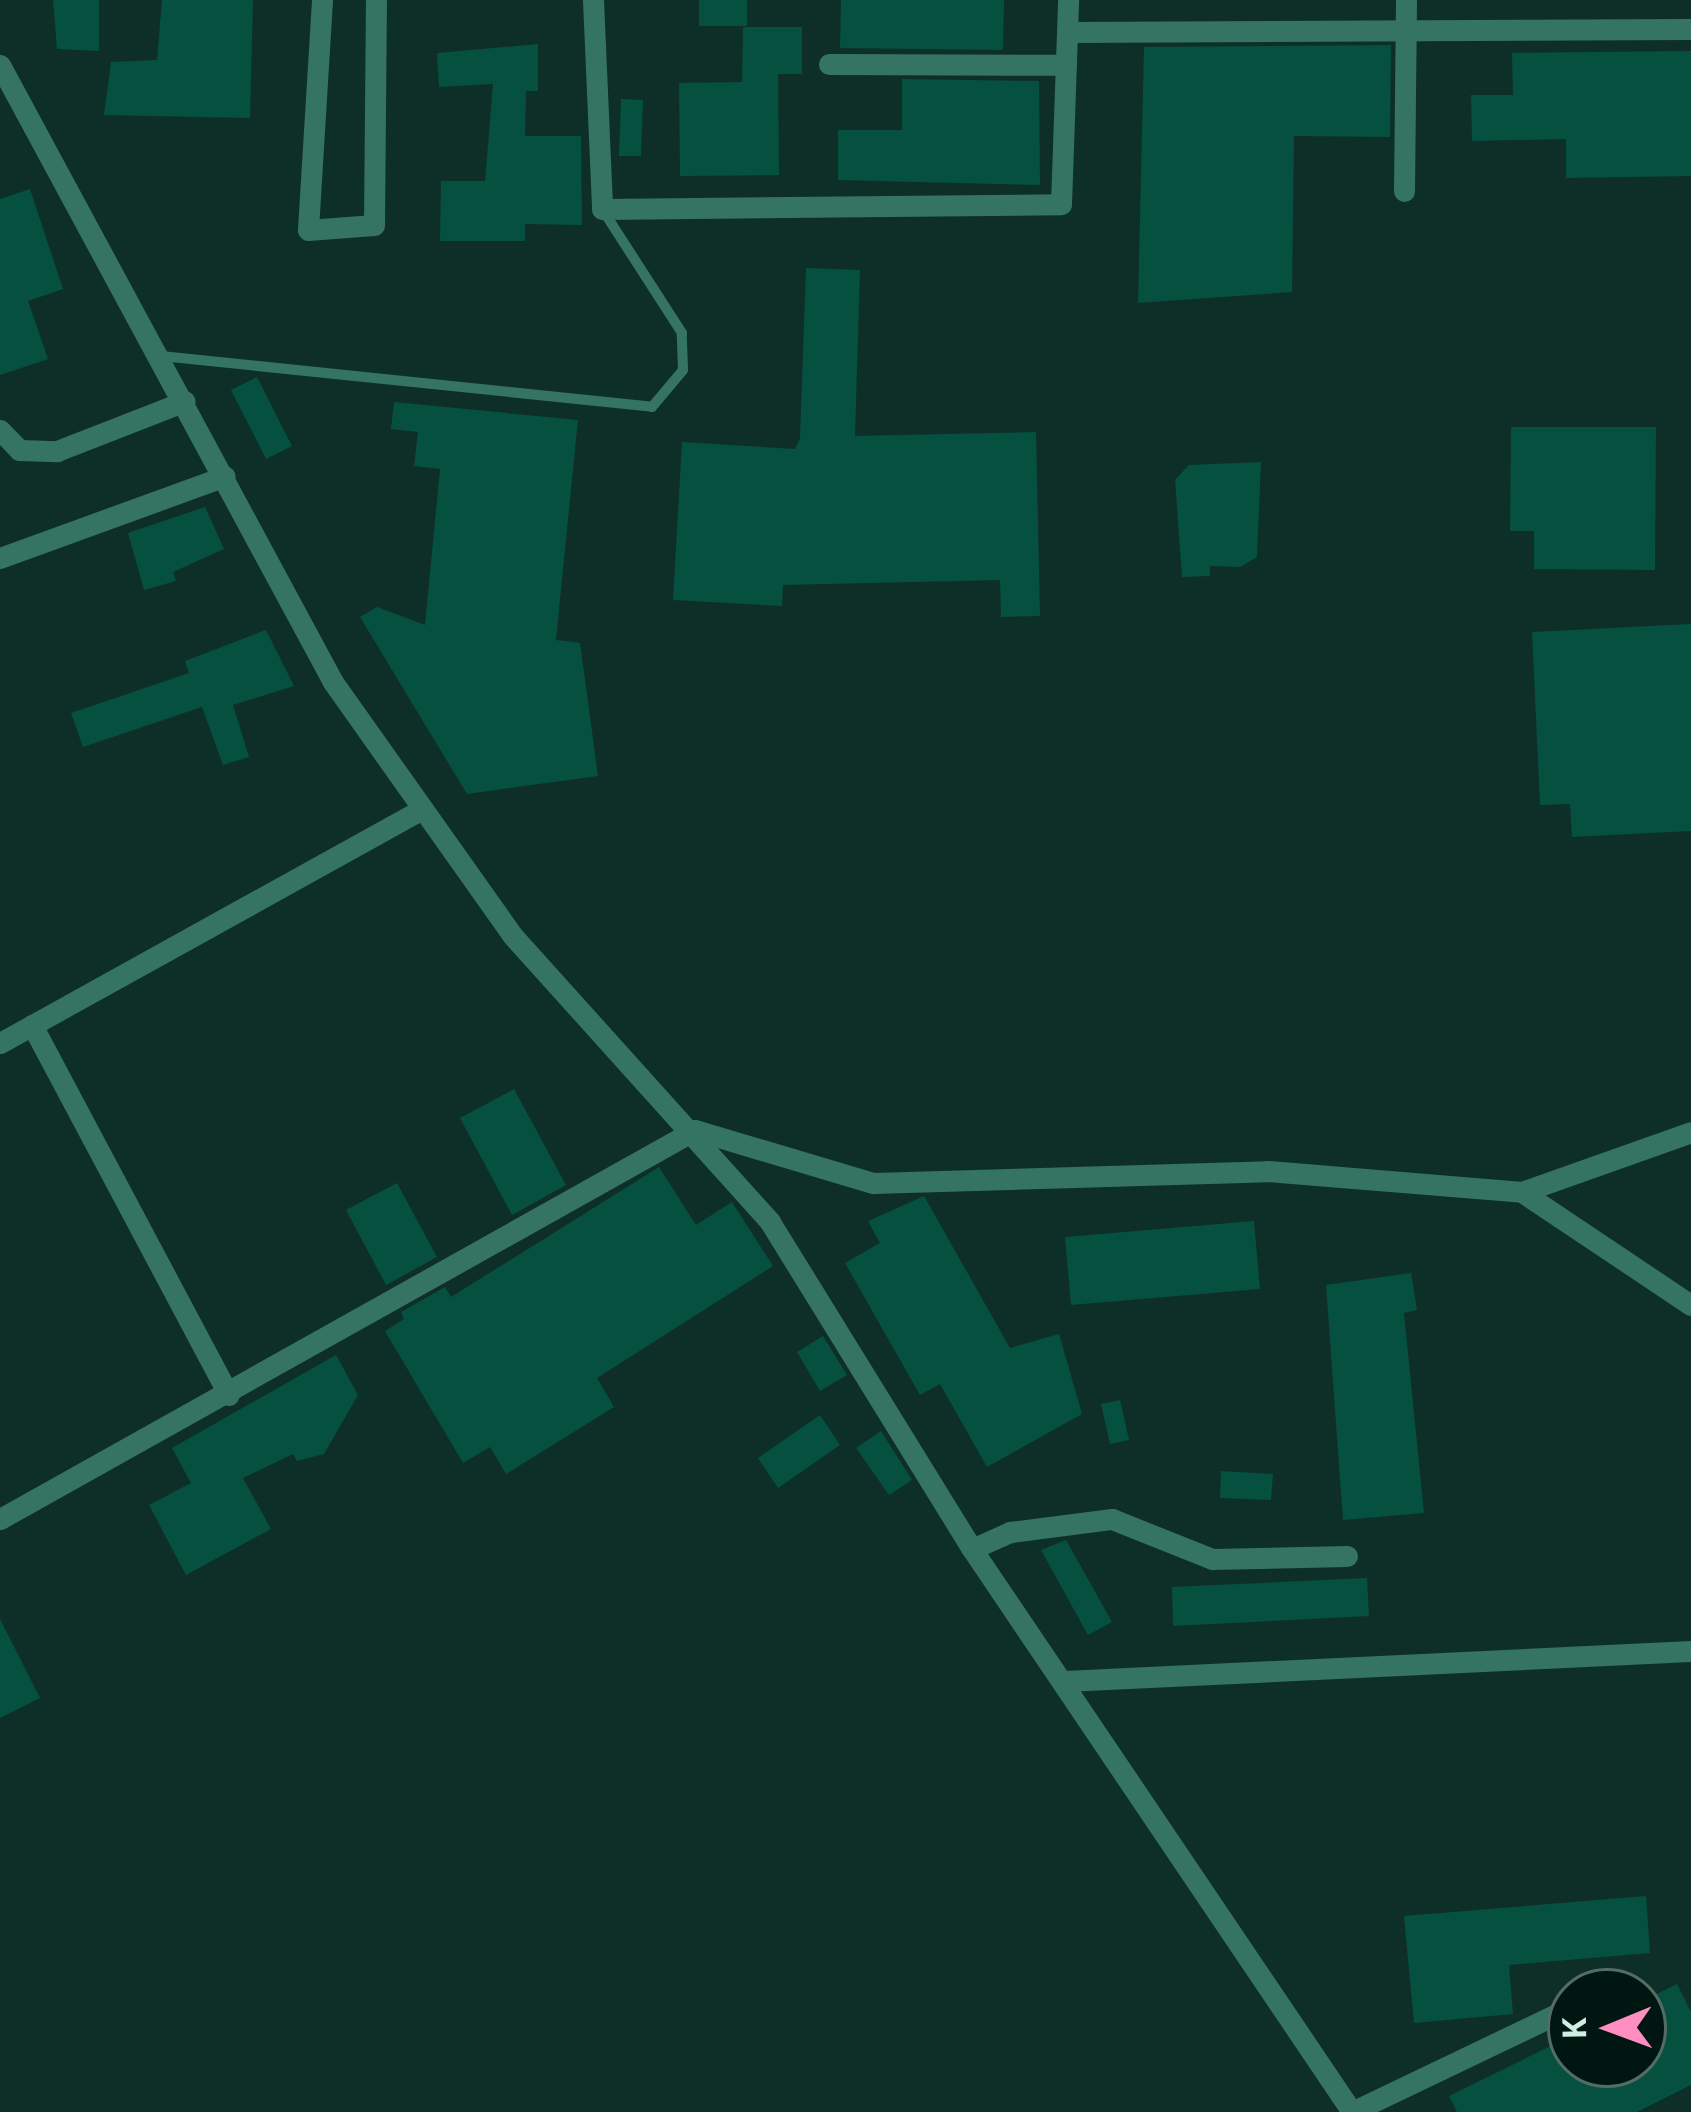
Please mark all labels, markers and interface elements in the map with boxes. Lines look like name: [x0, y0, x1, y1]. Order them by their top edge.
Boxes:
north arrow: [1547, 1968, 1667, 2088]
text: K: [1551, 2017, 1596, 2040]

